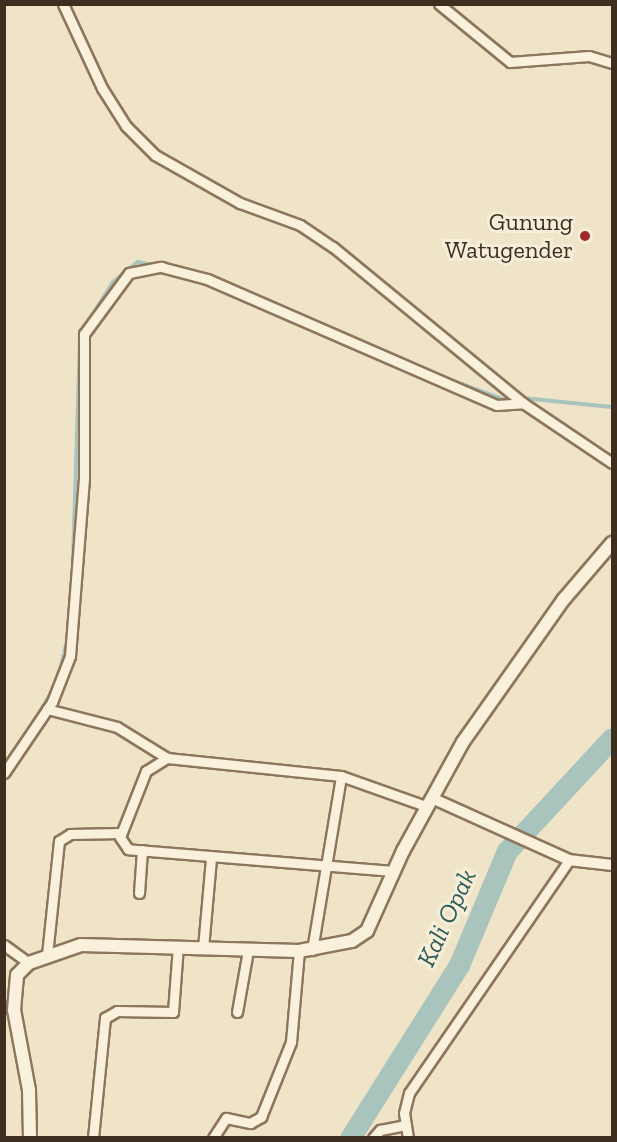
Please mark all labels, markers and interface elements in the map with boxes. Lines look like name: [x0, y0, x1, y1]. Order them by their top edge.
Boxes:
place label: Gunung Watugender: [445, 208, 573, 264]
marker: Gunung Watugender: [578, 229, 592, 243]
water label: Kali Opak: [411, 864, 483, 972]

